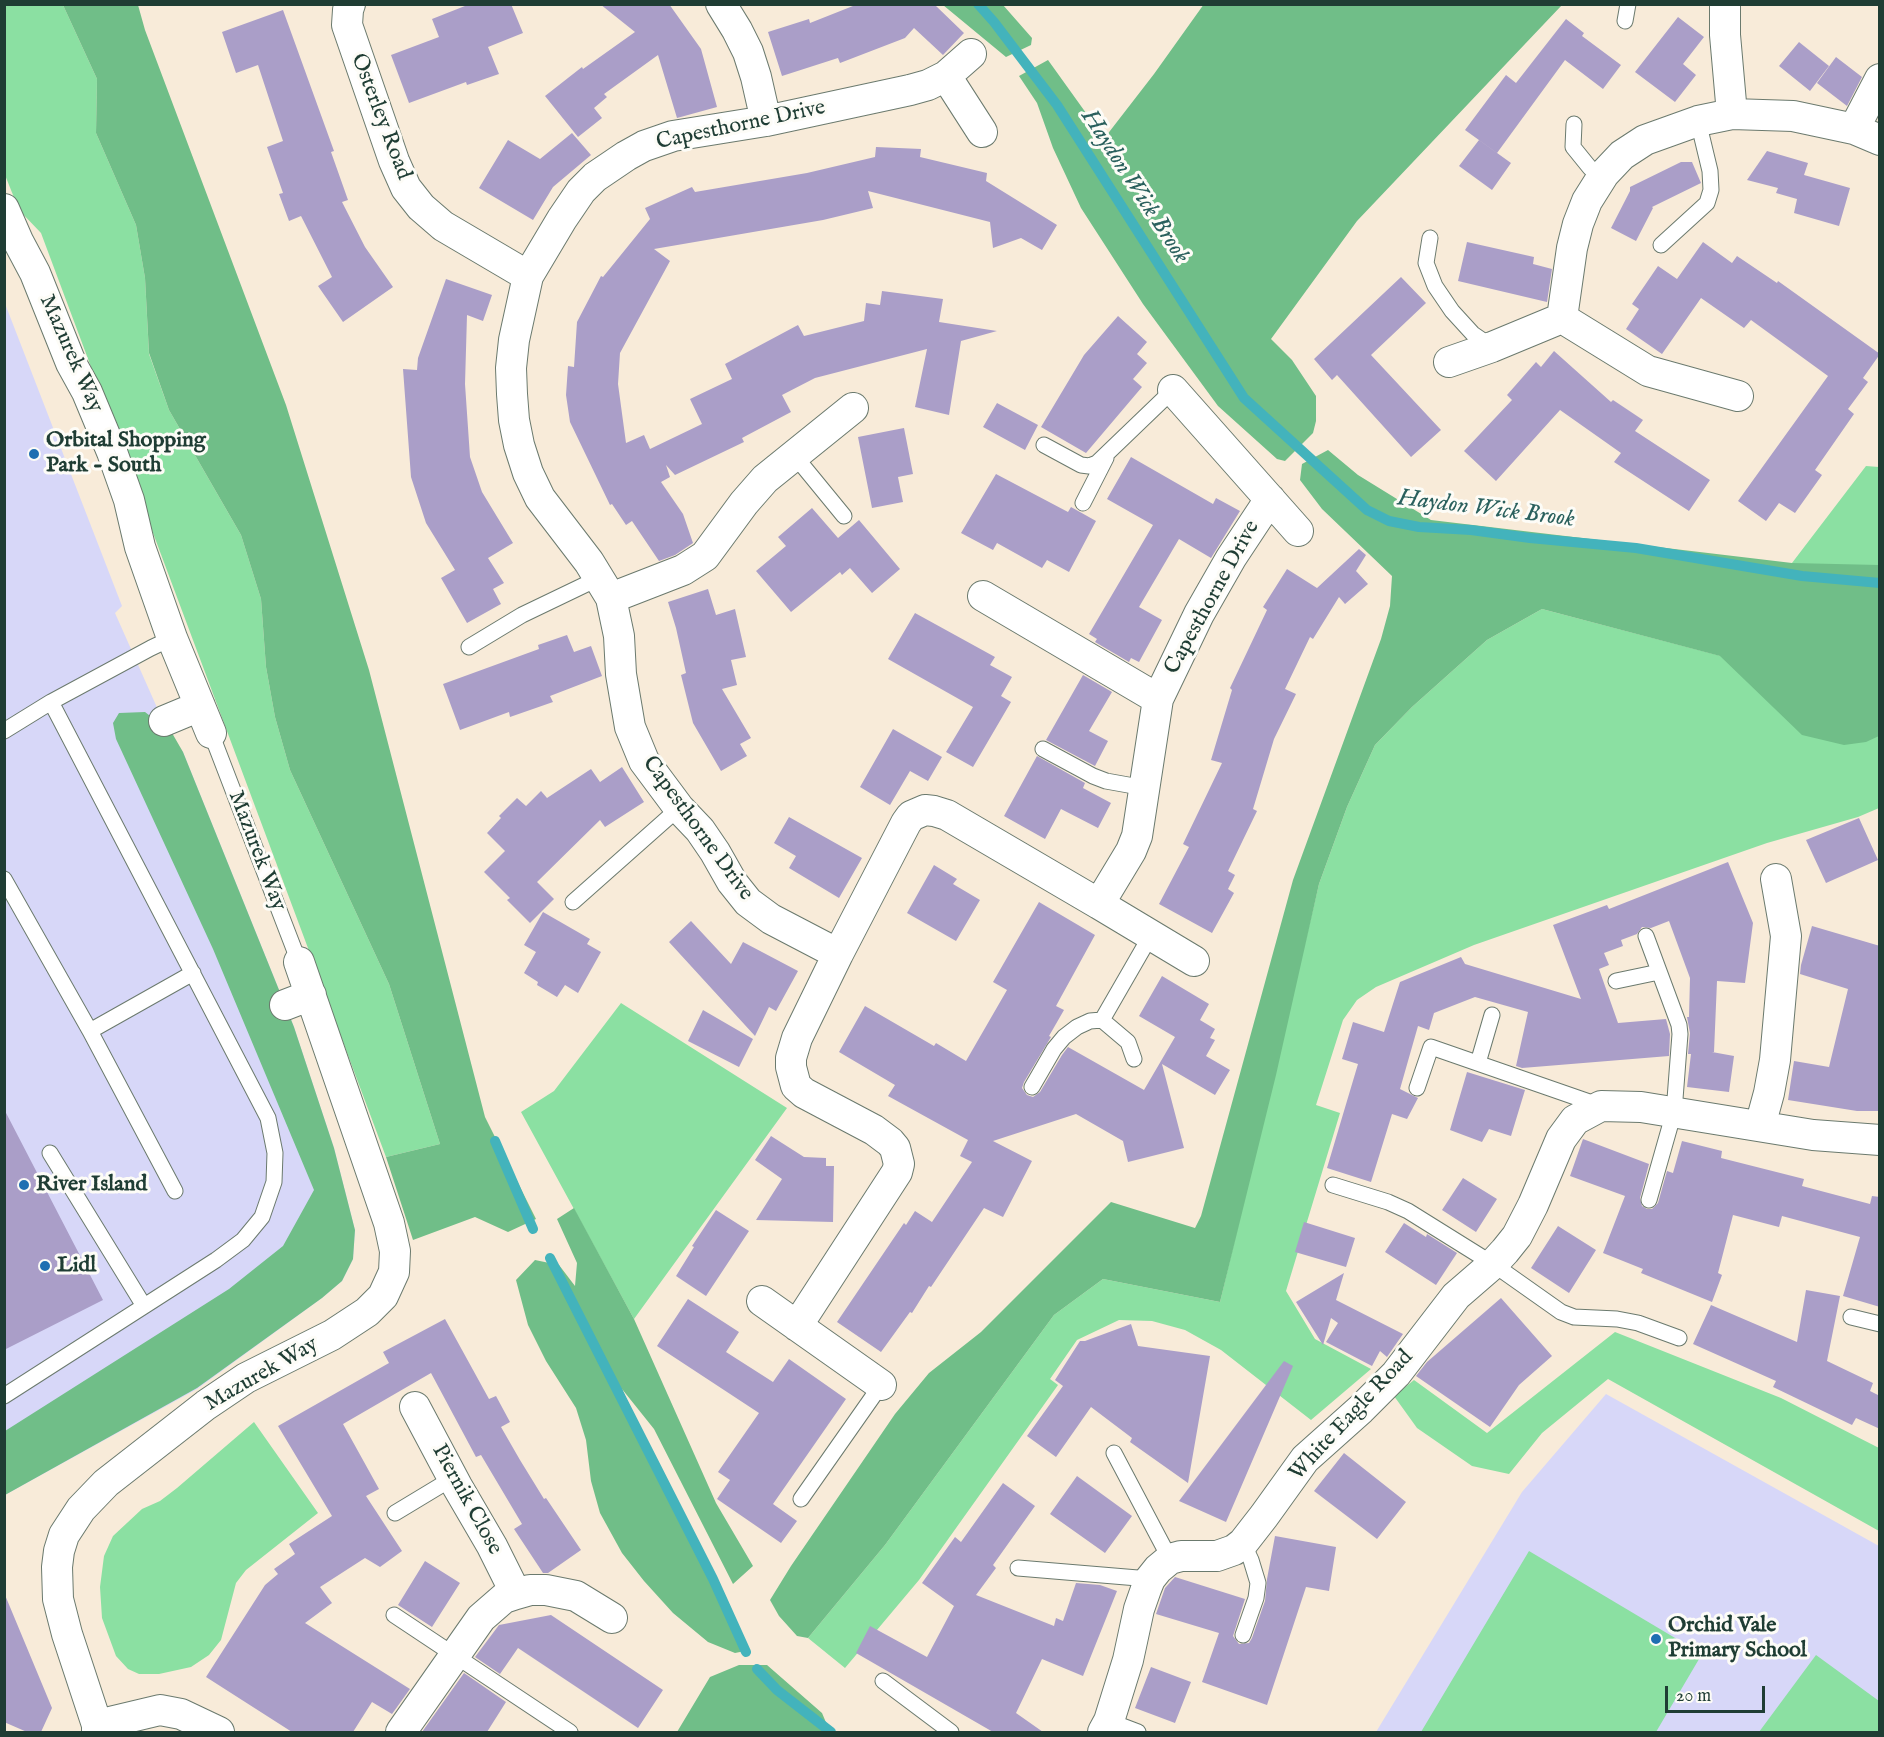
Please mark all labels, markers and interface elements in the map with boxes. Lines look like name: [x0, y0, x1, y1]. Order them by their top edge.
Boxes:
street label: Osterley Road: [344, 50, 416, 184]
street label: Capesthorne Drive: [654, 95, 828, 157]
water label: Haydon Wick Brook: [1073, 105, 1195, 269]
street label: Mazurek Way: [32, 291, 108, 417]
place label: Orbital Shopping Park - South: [46, 428, 206, 480]
marker: Orbital Shopping Park - South: [27, 447, 41, 461]
water label: Haydon Wick Brook: [1396, 485, 1576, 535]
street label: Capesthorne Drive: [1160, 516, 1266, 680]
street label: Capesthorne Drive: [636, 752, 758, 906]
street label: Mazurek Way: [221, 787, 291, 915]
place label: River Island: [36, 1172, 147, 1198]
marker: River Island: [17, 1178, 31, 1192]
place label: Lidl: [57, 1253, 96, 1279]
marker: Lidl: [38, 1259, 52, 1273]
street label: Mazurek Way: [201, 1332, 323, 1418]
street label: White Eagle Road: [1285, 1345, 1419, 1487]
street label: Piernik Close: [425, 1440, 507, 1560]
place label: Orchid Vale Primary School: [1668, 1613, 1807, 1664]
marker: Orchid Vale Primary School: [1649, 1632, 1663, 1646]
scale bar: [1668, 1674, 1768, 1712]
text: 20 m: [1676, 1685, 1711, 1708]

